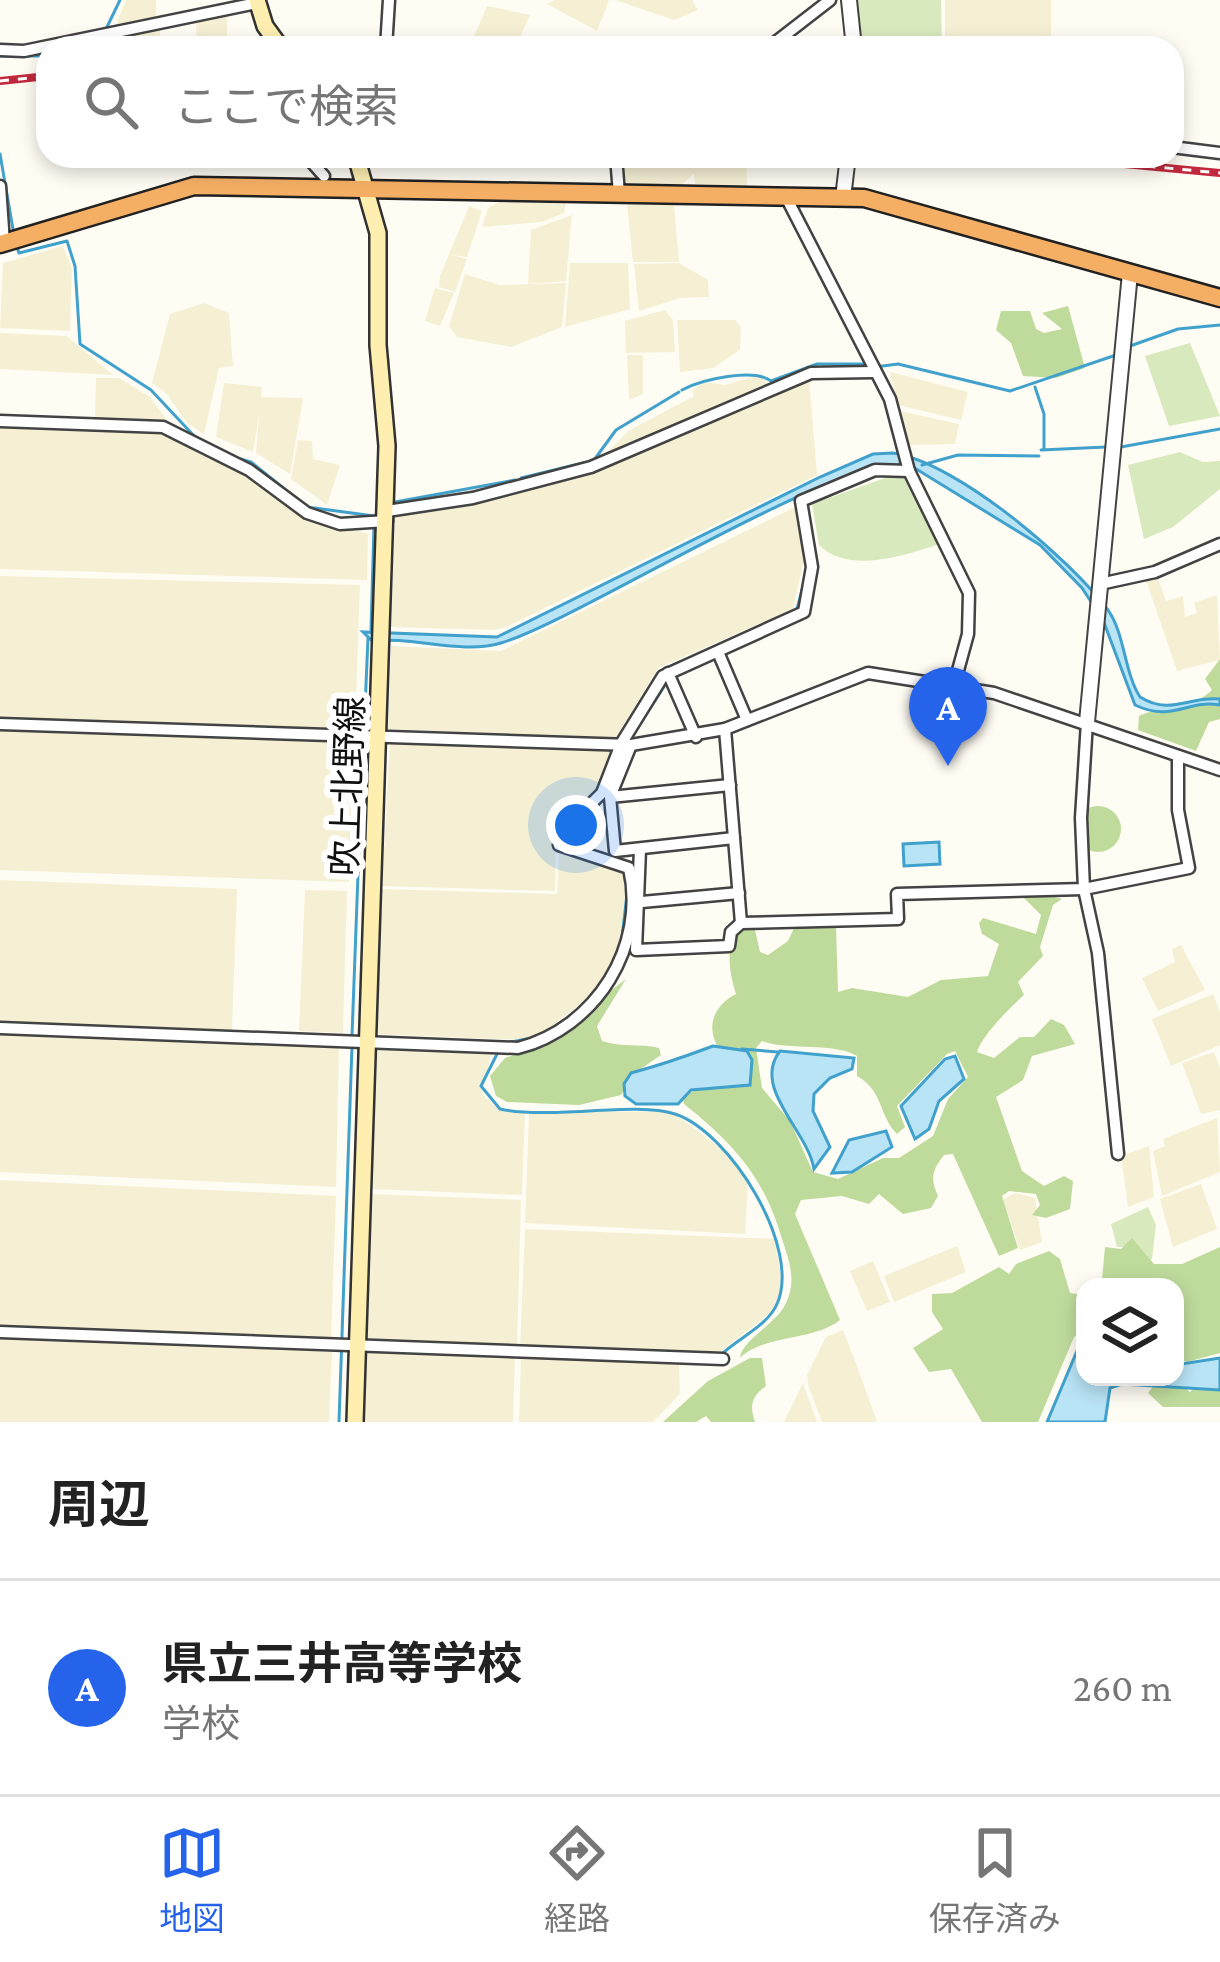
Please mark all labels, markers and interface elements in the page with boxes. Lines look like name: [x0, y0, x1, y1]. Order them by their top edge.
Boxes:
search box: [36, 36, 1184, 168]
icon: search: [78, 69, 144, 135]
text: ここで検索: [174, 82, 399, 132]
pin: A: [909, 667, 987, 766]
street label: 吹上北野線: [325, 695, 371, 877]
your location: [546, 795, 606, 855]
map controls: [1076, 1278, 1184, 1386]
button: layers: [1076, 1278, 1184, 1386]
text: 周辺: [48, 1476, 150, 1533]
text: 県立三井高等学校: [162, 1639, 522, 1689]
text: A: [75, 1666, 99, 1709]
text: 260 m: [1073, 1666, 1172, 1709]
text: 学校: [162, 1702, 240, 1745]
tab: 地図: [159, 1820, 225, 1940]
tab: 経路: [544, 1820, 610, 1940]
tab: 保存済み: [929, 1820, 1061, 1940]

